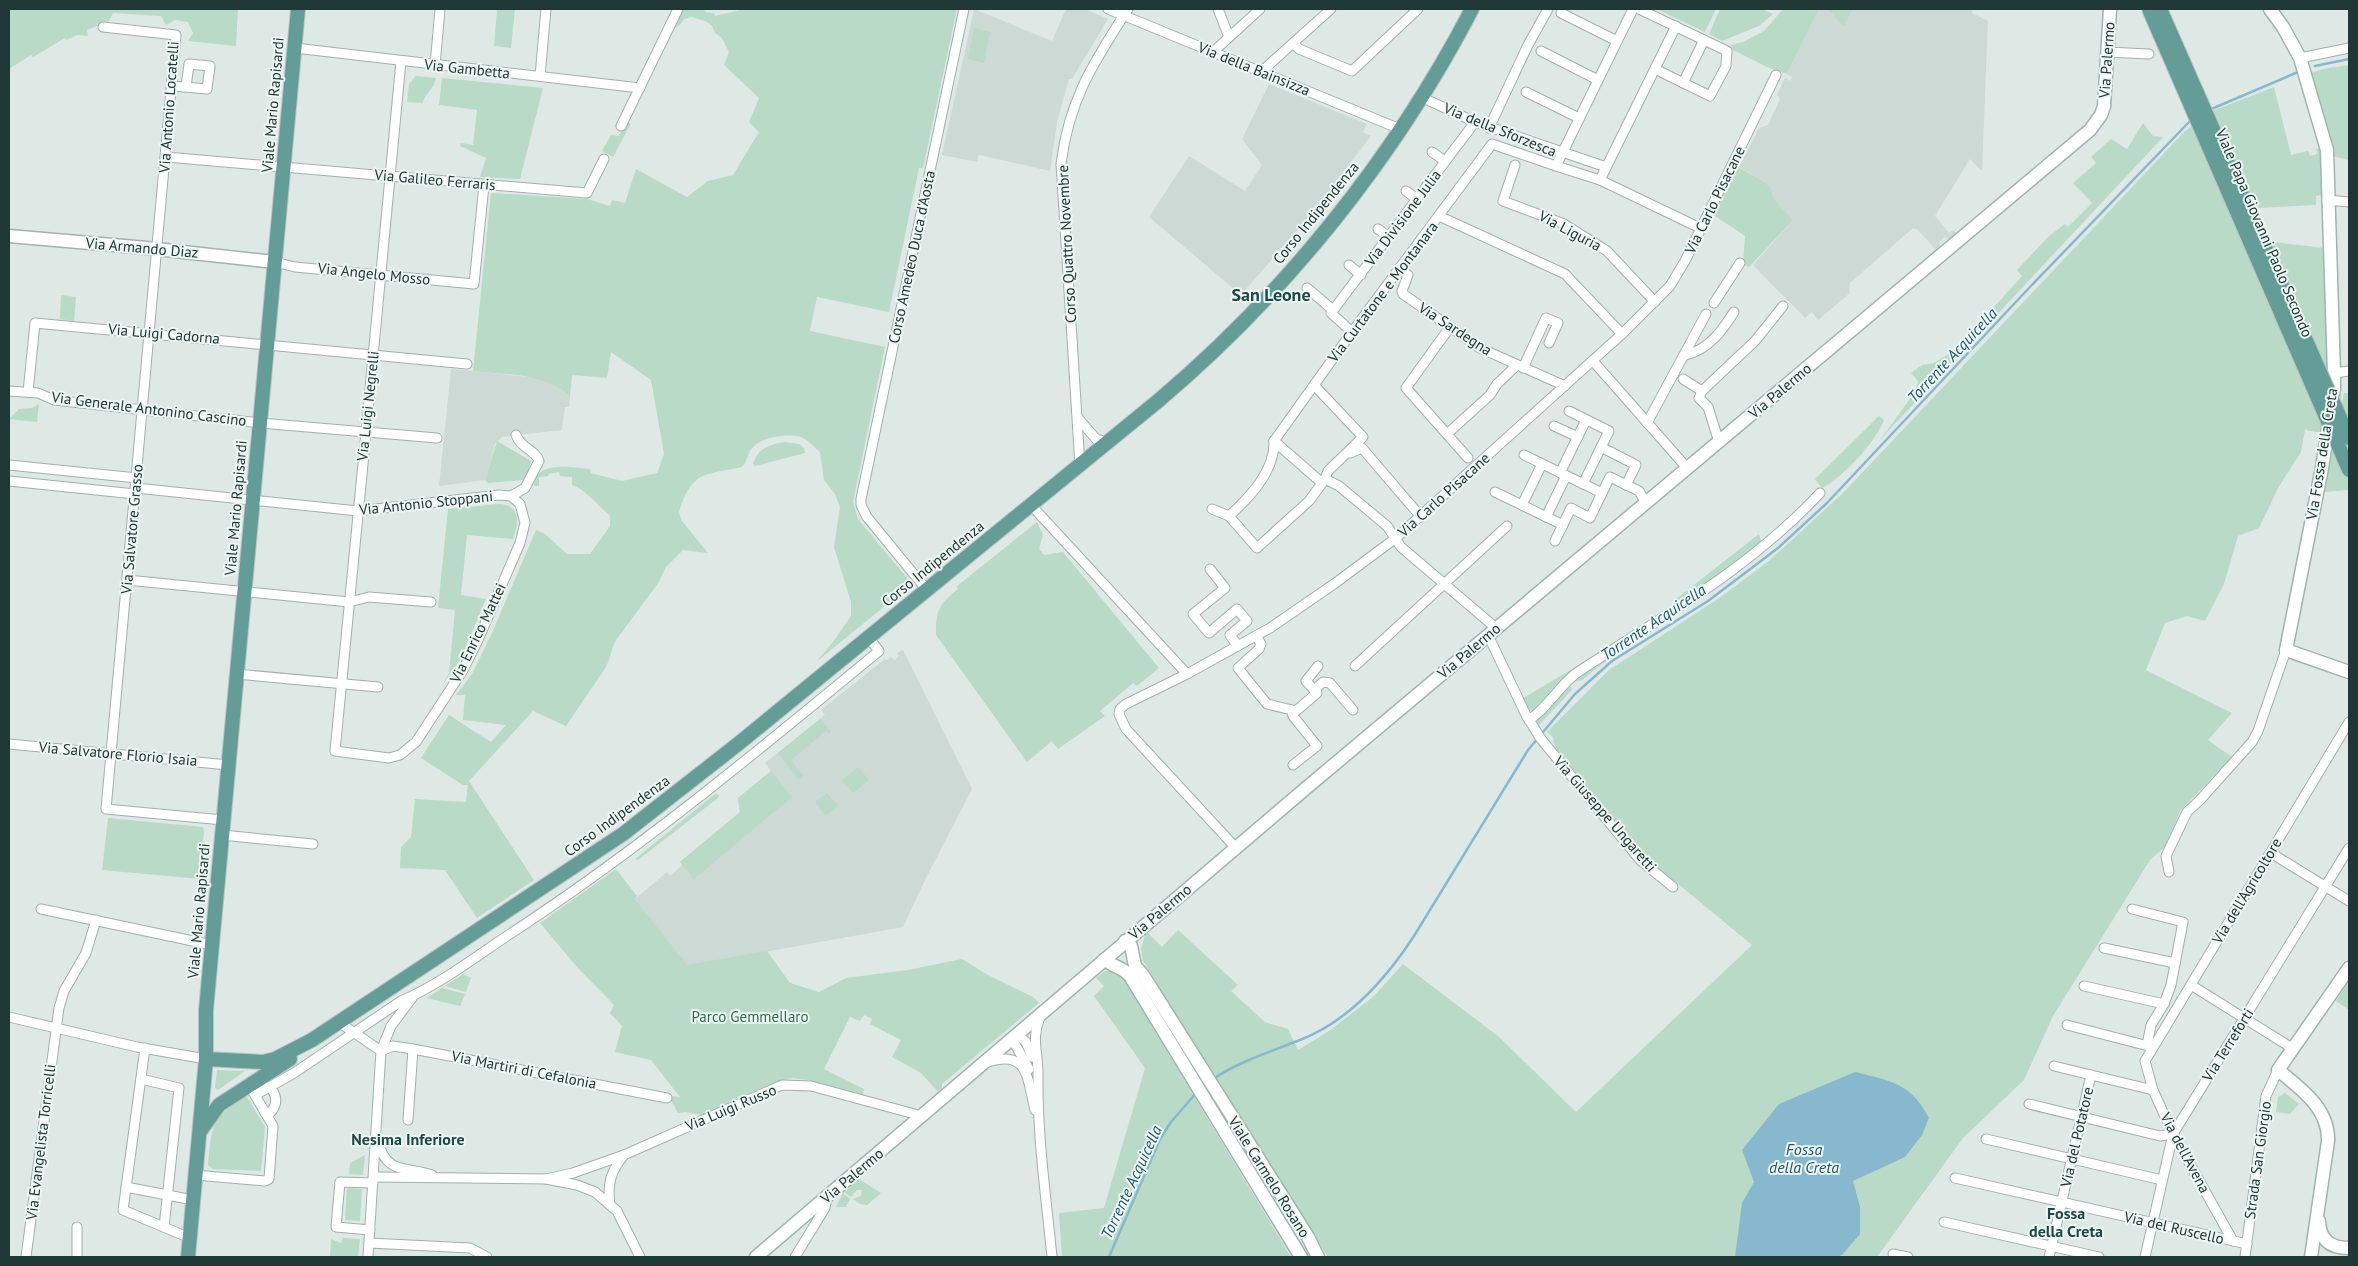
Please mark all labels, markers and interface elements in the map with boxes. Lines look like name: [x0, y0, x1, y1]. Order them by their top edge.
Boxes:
street label: Via Palermo: [2094, 21, 2119, 100]
street label: Viale Mario Rapisardi: [257, 37, 288, 174]
street label: Via della Bainsizza: [1194, 37, 1313, 100]
street label: Via Antonio Locatelli: [154, 40, 183, 175]
street label: Via Gambetta: [422, 54, 511, 82]
street label: Via della Sforzesca: [1440, 98, 1559, 161]
street label: Viale Papa Giovanni Paolo Secondo: [2211, 125, 2317, 340]
street label: Via Carlo Pisacane: [1680, 143, 1749, 258]
street label: Corso Indipendenza: [1269, 158, 1363, 268]
street label: Corso Quattro Novembre: [1053, 164, 1080, 324]
street label: Via Galileo Ferraris: [373, 165, 496, 194]
street label: Via Divisione Julia: [1360, 166, 1445, 270]
street label: Corso Amedeo Duca d'Aosta: [884, 169, 939, 345]
street label: Via Liguria: [1535, 206, 1605, 255]
street label: Via Curtatone e Montanara: [1323, 217, 1442, 367]
street label: Via Armando Diaz: [84, 233, 199, 262]
street label: Via Angelo Mosso: [316, 258, 431, 289]
district label: San Leone: [1231, 283, 1311, 306]
street label: Via Sardegna: [1414, 297, 1496, 359]
water label: Torrente Acquicella: [1903, 303, 2001, 407]
street label: Via Luigi Cadorna: [106, 319, 221, 348]
street label: Via Luigi Negrelli: [352, 350, 383, 463]
street label: Via Palermo: [1743, 359, 1815, 423]
street label: Via Generale Antonino Cascino: [50, 387, 248, 430]
street label: Via Fossa della Creta: [2302, 387, 2341, 522]
street label: Viale Mario Rapisardi: [220, 440, 251, 577]
street label: Via Carlo Pisacane: [1393, 448, 1494, 542]
street label: Via Salvatore Grasso: [116, 463, 147, 596]
street label: Via Antonio Stoppani: [357, 486, 494, 519]
street label: Corso Indipendenza: [878, 517, 988, 611]
water label: Torrente Acquicella: [1597, 579, 1710, 665]
street label: Via Enrico Mattei: [445, 580, 510, 687]
street label: Via Palermo: [1432, 619, 1504, 683]
street label: Via Salvatore Florio Isaia: [37, 737, 198, 770]
street label: Via Giuseppe Ungaretti: [1549, 751, 1661, 876]
street label: Corso Indipendenza: [560, 771, 673, 860]
street label: Via dell'Agricoltore: [2207, 834, 2286, 948]
street label: Viale Mario Rapisardi: [183, 843, 214, 980]
street label: Via Palermo: [1123, 880, 1195, 944]
street label: Via Terreforti: [2197, 1005, 2258, 1086]
park label: Parco Gemmellaro: [692, 1007, 809, 1026]
street label: Via Martiri di Cefalonia: [449, 1046, 598, 1093]
street label: Via Evangelista Torricelli: [21, 1063, 59, 1222]
street label: Via Luigi Russo: [681, 1080, 779, 1136]
street label: Via del Potatore: [2056, 1085, 2097, 1190]
street label: Strada San Giorgio: [2240, 1100, 2275, 1220]
street label: Via dell'Avena: [2156, 1108, 2215, 1196]
street label: Viale Carmelo Rosano: [1224, 1112, 1314, 1241]
water label: Torrente Acquicella: [1096, 1122, 1166, 1242]
district label: Nesima Inferiore: [351, 1129, 465, 1149]
water label: Fossa della Creta: [1769, 1139, 1839, 1177]
street label: Via Palermo: [815, 1144, 887, 1208]
district label: Fossa della Creta: [2029, 1203, 2103, 1241]
street label: Via del Ruscello: [2121, 1207, 2226, 1248]

